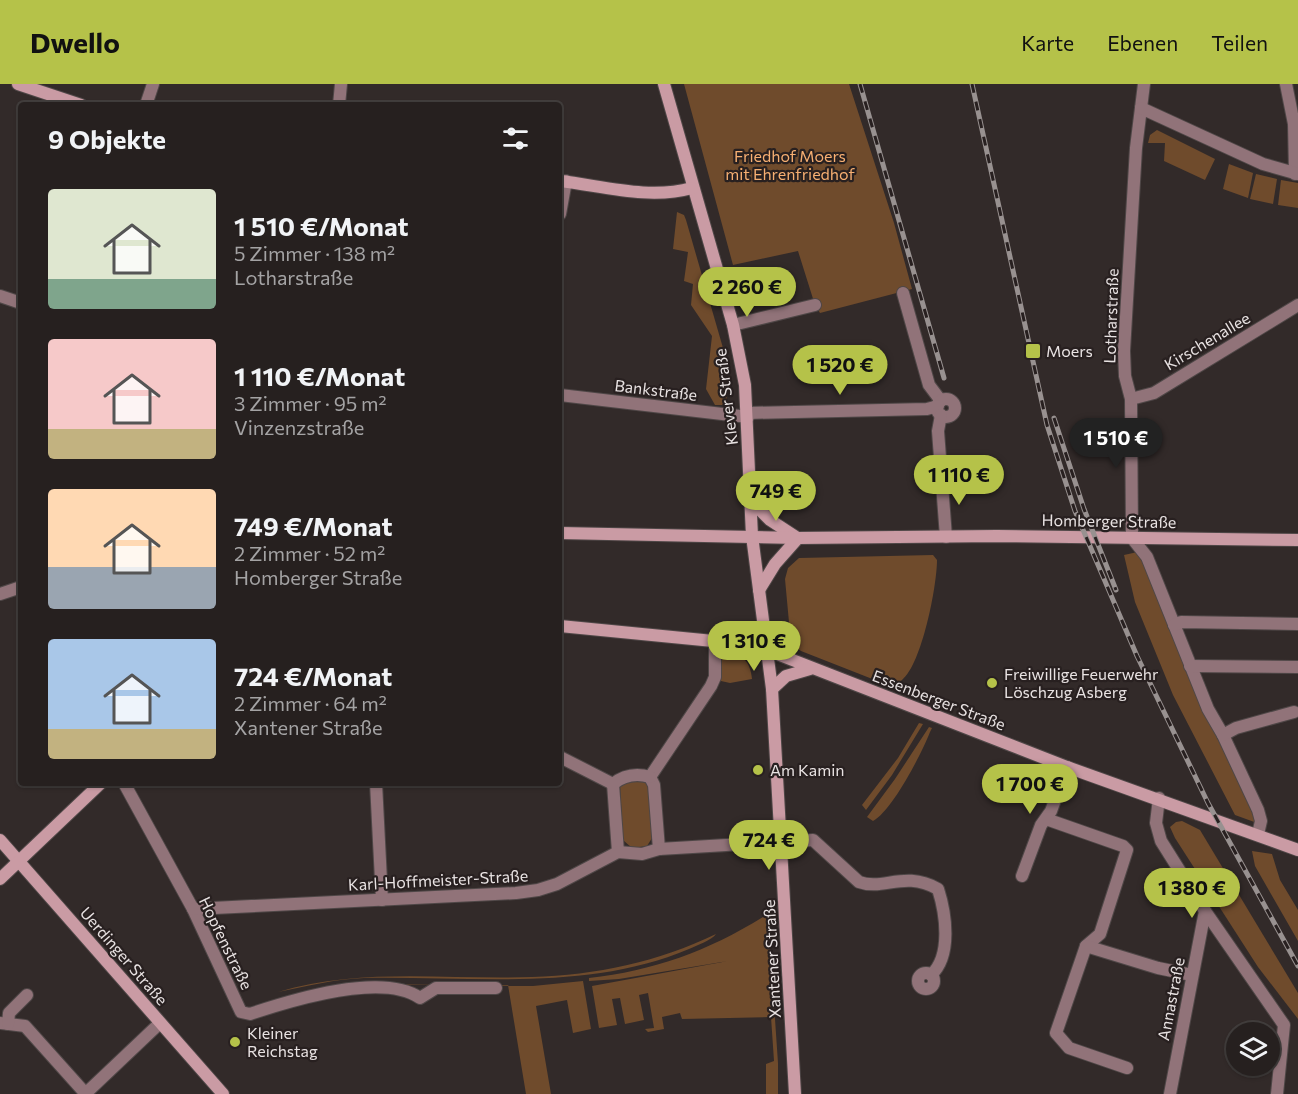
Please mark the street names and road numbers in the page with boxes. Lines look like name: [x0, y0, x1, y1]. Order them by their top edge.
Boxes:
street label: Lotharstraße: [1099, 268, 1122, 364]
street label: Kirschenallee: [1161, 308, 1253, 374]
street label: Klever Straße: [710, 348, 741, 447]
street label: Bankstraße: [614, 375, 698, 404]
street label: Homberger Straße: [1041, 510, 1177, 531]
street label: Essenberger Straße: [870, 665, 1008, 734]
street label: Karl-Hoffmeister-Straße: [347, 865, 529, 894]
street label: Hopfenstraße: [196, 893, 257, 992]
street label: Xantener Straße: [759, 899, 784, 1019]
street label: Uerdinger Straße: [77, 903, 172, 1009]
street label: Annastraße: [1153, 956, 1188, 1042]

